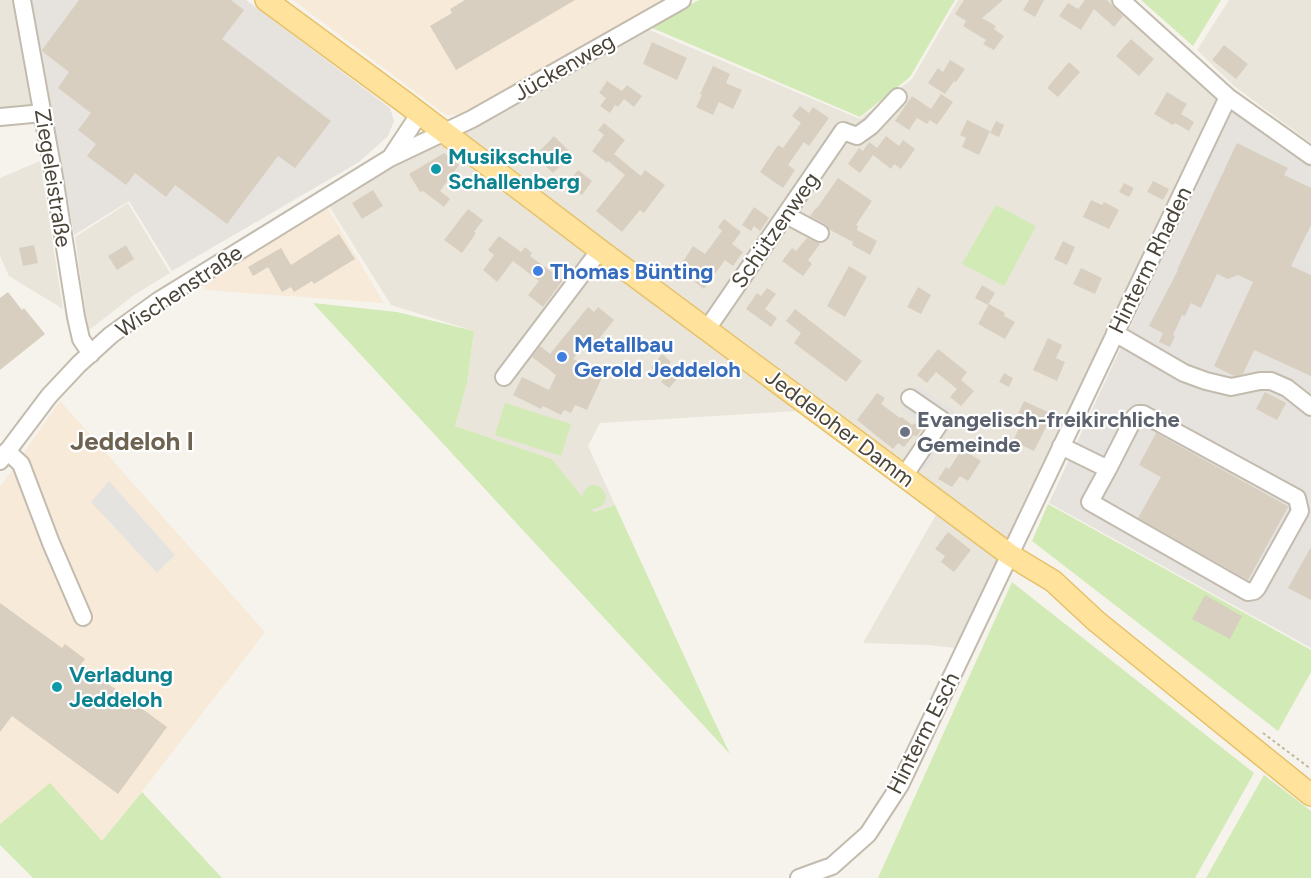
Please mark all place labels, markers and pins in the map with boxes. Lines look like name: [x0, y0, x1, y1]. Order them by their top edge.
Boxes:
place label: Musikschule Schallenberg: [448, 143, 580, 195]
marker: Musikschule Schallenberg: [429, 162, 443, 176]
place label: Thomas Bünting: [550, 258, 713, 285]
marker: Thomas Bünting: [531, 264, 545, 278]
place label: Metallbau Gerold Jeddeloh: [574, 331, 741, 383]
marker: Metallbau Gerold Jeddeloh: [555, 350, 569, 364]
place label: Evangelisch-freikirchliche Gemeinde: [917, 406, 1180, 458]
marker: Evangelisch-freikirchliche Gemeinde: [898, 425, 912, 439]
place label: Verladung Jeddeloh: [69, 661, 173, 713]
marker: Verladung Jeddeloh: [50, 680, 64, 694]

